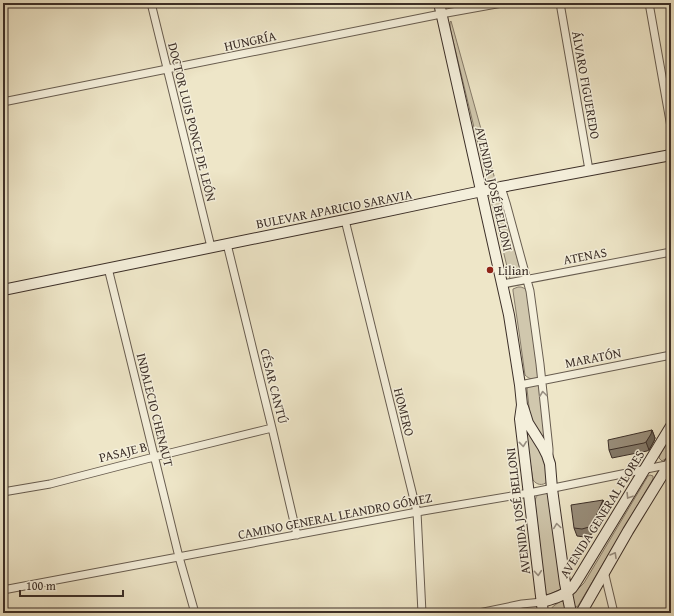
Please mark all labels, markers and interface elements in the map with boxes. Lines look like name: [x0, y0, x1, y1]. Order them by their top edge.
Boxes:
street label: HUNGRÍA: [222, 26, 278, 56]
street label: ÁLVARO FIGUEREDO: [567, 29, 605, 141]
street label: DOCTOR LUIS PONCE DE LEÓN: [163, 41, 221, 204]
street label: AVENIDA JOSÉ BELLONI: [470, 125, 518, 253]
street label: BULEVAR APARICIO SARAVIA: [254, 185, 414, 233]
street label: ATENAS: [562, 242, 608, 270]
place label: Lilian: [498, 261, 529, 280]
marker: Lilian: [485, 265, 495, 275]
street label: MARATÓN: [563, 343, 623, 373]
street label: CÉSAR CANTÚ: [255, 346, 293, 426]
street label: INDALECIO CHENAUT: [132, 351, 178, 470]
street label: HOMERO: [389, 386, 419, 438]
one-way arrow: [539, 391, 548, 398]
street label: PASAJE B: [97, 437, 149, 467]
one-way arrow: [518, 441, 527, 447]
street label: AVENIDA GENERAL FLORES: [555, 446, 649, 582]
street label: AVENIDA JOSÉ BELLONI: [501, 447, 535, 575]
street label: CAMINO GENERAL LEANDRO GÓMEZ: [236, 488, 434, 544]
one-way arrow: [627, 491, 634, 498]
one-way arrow: [553, 523, 562, 529]
one-way arrow: [609, 552, 616, 559]
one-way arrow: [534, 570, 543, 576]
scale bar: [20, 572, 123, 598]
text: 100 m: [26, 577, 56, 594]

